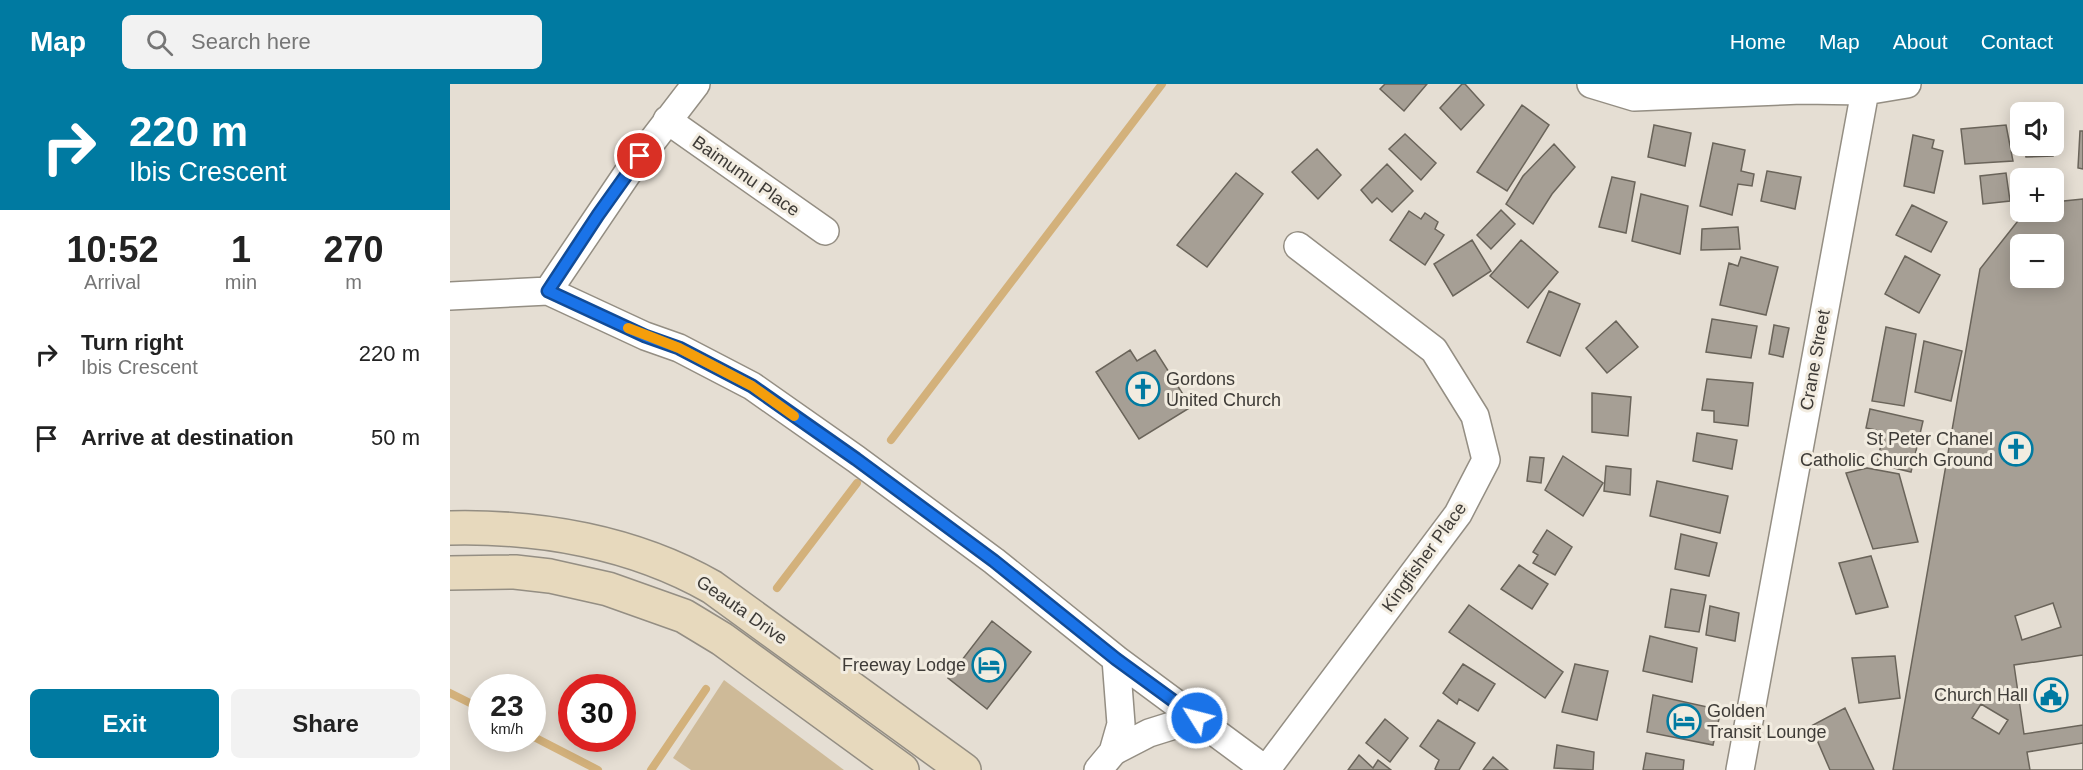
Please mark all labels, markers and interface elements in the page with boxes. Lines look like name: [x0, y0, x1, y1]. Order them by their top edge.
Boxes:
search box: [122, 15, 542, 69]
text: Map: [30, 26, 86, 57]
icon: search: [143, 26, 176, 59]
text: Search here: [191, 29, 311, 54]
text: Home: [1730, 30, 1786, 53]
text: Map: [1819, 30, 1860, 53]
text: About: [1893, 30, 1948, 53]
text: Contact: [1981, 30, 2053, 53]
map controls: [2010, 102, 2064, 288]
button: sound: [2010, 102, 2064, 156]
icon: right: [30, 108, 108, 186]
text: 220 m: [129, 108, 248, 155]
pin: [614, 130, 665, 181]
street label: Baimumu Place: [689, 132, 803, 220]
icon: arrive: [623, 139, 656, 172]
text: Ibis Crescent: [129, 157, 287, 187]
button: +: [2010, 168, 2064, 222]
text: 10:52: [66, 229, 158, 270]
text: 1: [231, 229, 251, 270]
text: 270: [323, 229, 384, 270]
button: −: [2010, 234, 2064, 288]
text: Arrival: [84, 271, 141, 293]
text: min: [225, 271, 257, 293]
text: m: [345, 271, 362, 293]
street label: Crane Street: [1796, 308, 1834, 412]
text: Turn right: [81, 330, 183, 355]
icon: right: [30, 338, 63, 371]
text: 220 m: [359, 341, 420, 366]
text: Ibis Crescent: [81, 356, 198, 378]
place label: Gordons United Church: [1166, 369, 1281, 410]
church icon: Gordons United Church: [1125, 371, 1161, 407]
icon: arrive: [30, 422, 63, 455]
text: Arrive at destination: [81, 425, 294, 450]
text: 50 m: [371, 425, 420, 450]
place label: St Peter Chanel Catholic Church Ground: [1800, 429, 1993, 470]
church icon: St Peter Chanel Catholic Church Ground: [1998, 431, 2034, 467]
street label: Kingfisher Place: [1378, 499, 1470, 615]
street label: Geauta Drive: [693, 571, 791, 649]
hotel icon: Freeway Lodge: [971, 647, 1007, 683]
place label: Freeway Lodge: [842, 655, 966, 675]
speed limit sign: 30: [558, 674, 636, 752]
public building icon: Church Hall: [2033, 677, 2069, 713]
place label: Church Hall: [1934, 685, 2028, 705]
position arrow: [1165, 686, 1229, 750]
button: Exit: [30, 689, 219, 758]
button: Share: [231, 689, 420, 758]
text: 23: [490, 689, 524, 722]
place label: Golden Transit Lounge: [1707, 701, 1826, 742]
hotel icon: Golden Transit Lounge: [1666, 703, 1702, 739]
text: km/h: [491, 720, 523, 737]

